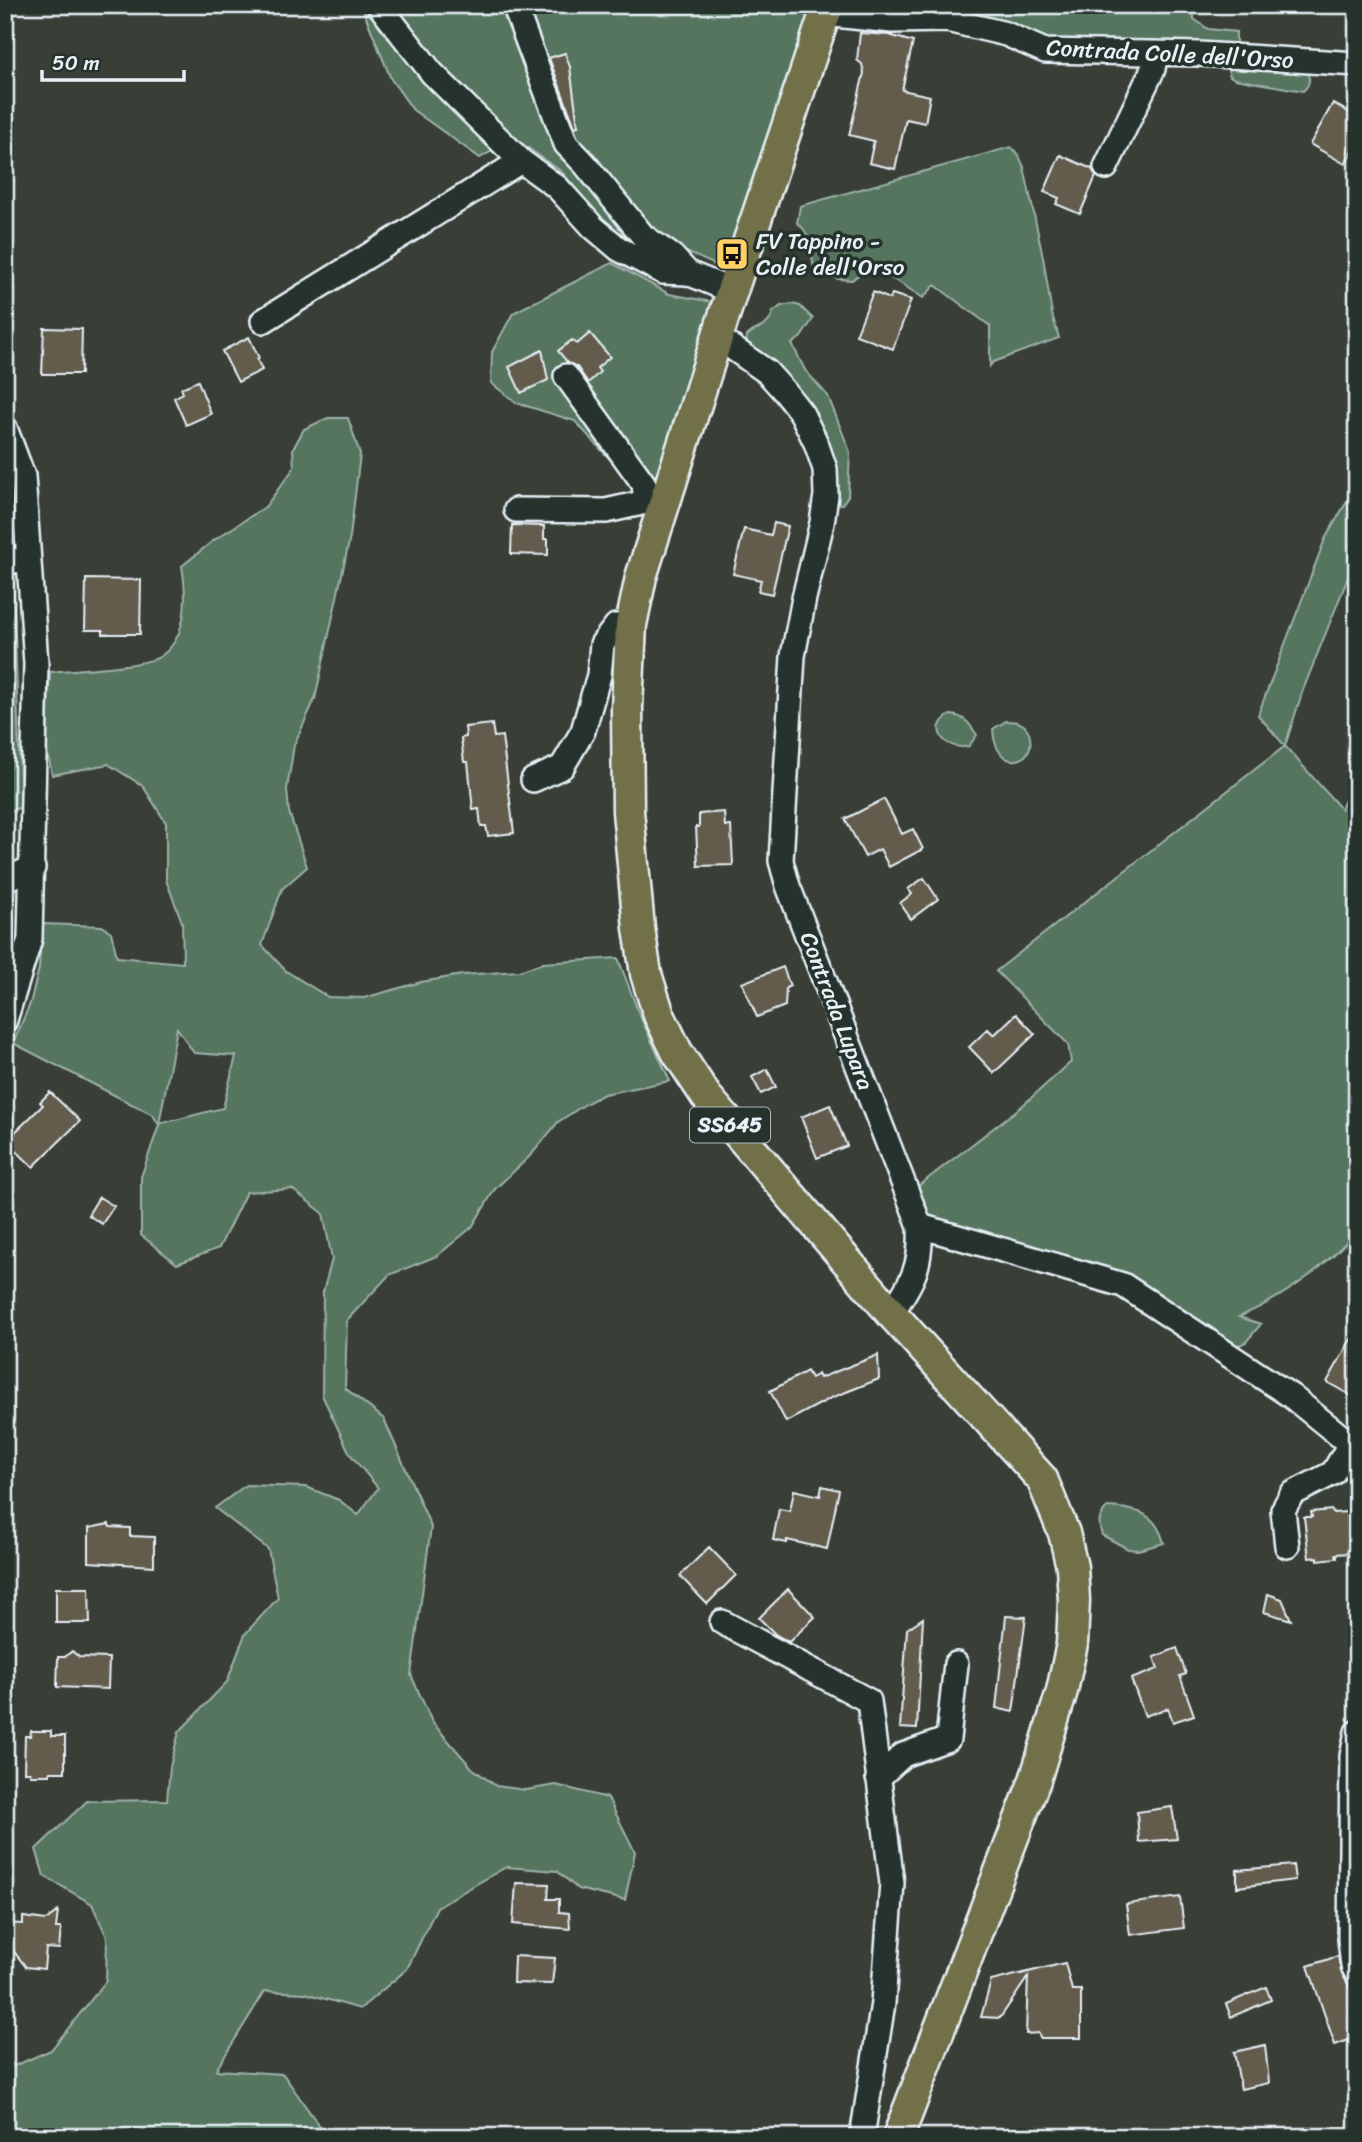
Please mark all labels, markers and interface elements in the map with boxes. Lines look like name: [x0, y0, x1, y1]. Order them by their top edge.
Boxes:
street label: Contrada Colle dell'Orso: [1045, 27, 1295, 81]
scale bar: [42, 38, 184, 82]
text: 50 m: [52, 44, 100, 82]
place label: FV Tappino - Colle dell'Orso: [756, 221, 905, 288]
bus stop icon: FV Tappino - Colle dell'Orso: [713, 235, 751, 273]
street label: Contrada Lupara: [788, 926, 886, 1097]
road number: SS645: [690, 1108, 770, 1142]

